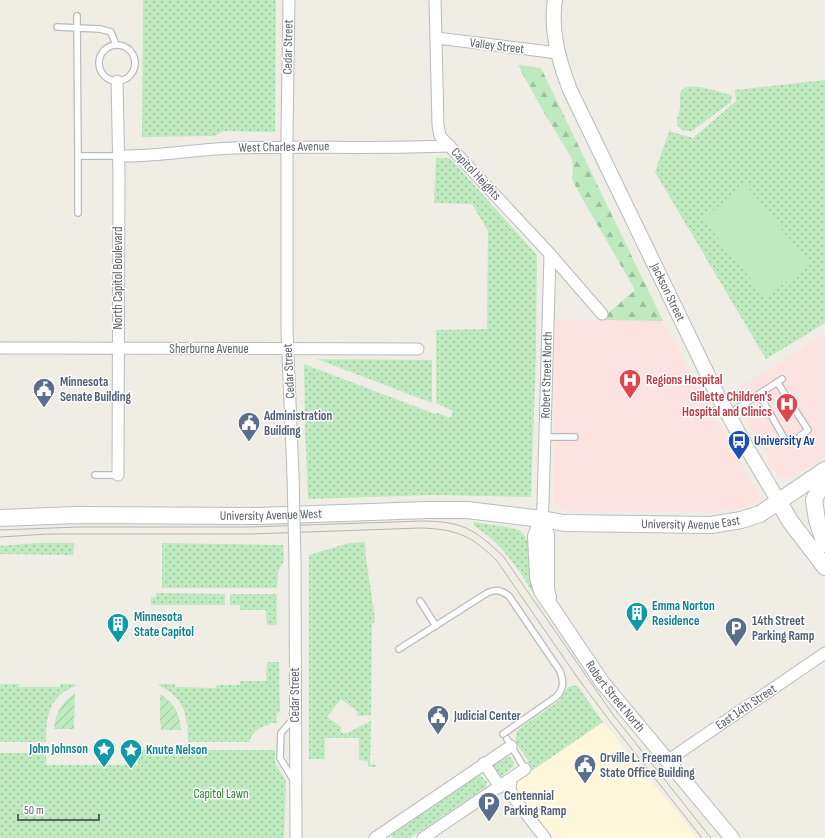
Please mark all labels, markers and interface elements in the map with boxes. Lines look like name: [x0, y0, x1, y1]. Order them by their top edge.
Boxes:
street label: Cedar Street: [280, 19, 296, 75]
street label: Valley Street: [469, 35, 525, 57]
street label: West Charles Avenue: [238, 138, 330, 156]
street label: Capitol Heights: [448, 144, 505, 204]
street label: North Capitol Boulevard: [110, 226, 126, 330]
street label: Jackson Street: [647, 260, 689, 324]
street label: Robert Street North: [537, 331, 556, 419]
street label: Sherburne Avenue: [169, 341, 249, 357]
street label: Cedar Street: [280, 343, 298, 399]
hospital icon: Regions Hospital: [617, 367, 643, 400]
place label: Regions Hospital: [646, 372, 723, 388]
place label: Minnesota Senate Building: [60, 374, 132, 405]
public building icon: Minnesota Senate Building: [31, 376, 57, 409]
place label: Gillette Children's Hospital and Clinics: [682, 389, 772, 420]
hospital icon: Gillette Children's Hospital and Clinics: [774, 391, 800, 424]
place label: Administration Building: [263, 408, 332, 439]
public building icon: Administration Building: [236, 410, 262, 443]
bus stop icon: University Av: [726, 428, 752, 461]
place label: University Av: [754, 433, 815, 449]
street label: University Avenue West: [220, 506, 322, 524]
street label: University Avenue East: [641, 512, 741, 533]
place label: Emma Norton Residence: [652, 598, 715, 629]
building icon: Emma Norton Residence: [624, 600, 650, 633]
place label: Minnesota State Capitol: [134, 609, 194, 640]
building icon: Minnesota State Capitol: [105, 611, 131, 644]
place label: 14th Street Parking Ramp: [752, 613, 815, 644]
parking icon: 14th Street Parking Ramp: [723, 615, 749, 648]
street label: Robert Street North: [582, 658, 648, 735]
street label: Cedar Street: [287, 667, 303, 723]
street label: East 14th Street: [713, 681, 779, 733]
public building icon: Judicial Center: [425, 703, 451, 736]
place label: Judicial Center: [453, 708, 521, 724]
place icon: John Johnson: [91, 736, 117, 769]
place icon: Knute Nelson: [118, 737, 144, 770]
place label: John Johnson: [28, 741, 88, 757]
place label: Knute Nelson: [146, 742, 207, 758]
place label: Orville L. Freeman State Office Building: [600, 750, 695, 781]
public building icon: Orville L. Freeman State Office Building: [572, 752, 598, 785]
park label: Capitol Lawn: [193, 786, 249, 802]
place label: Centennial Parking Ramp: [504, 788, 567, 819]
parking icon: Centennial Parking Ramp: [476, 790, 502, 823]
scale bar: [18, 796, 99, 822]
text: 50 m: [24, 803, 44, 818]

